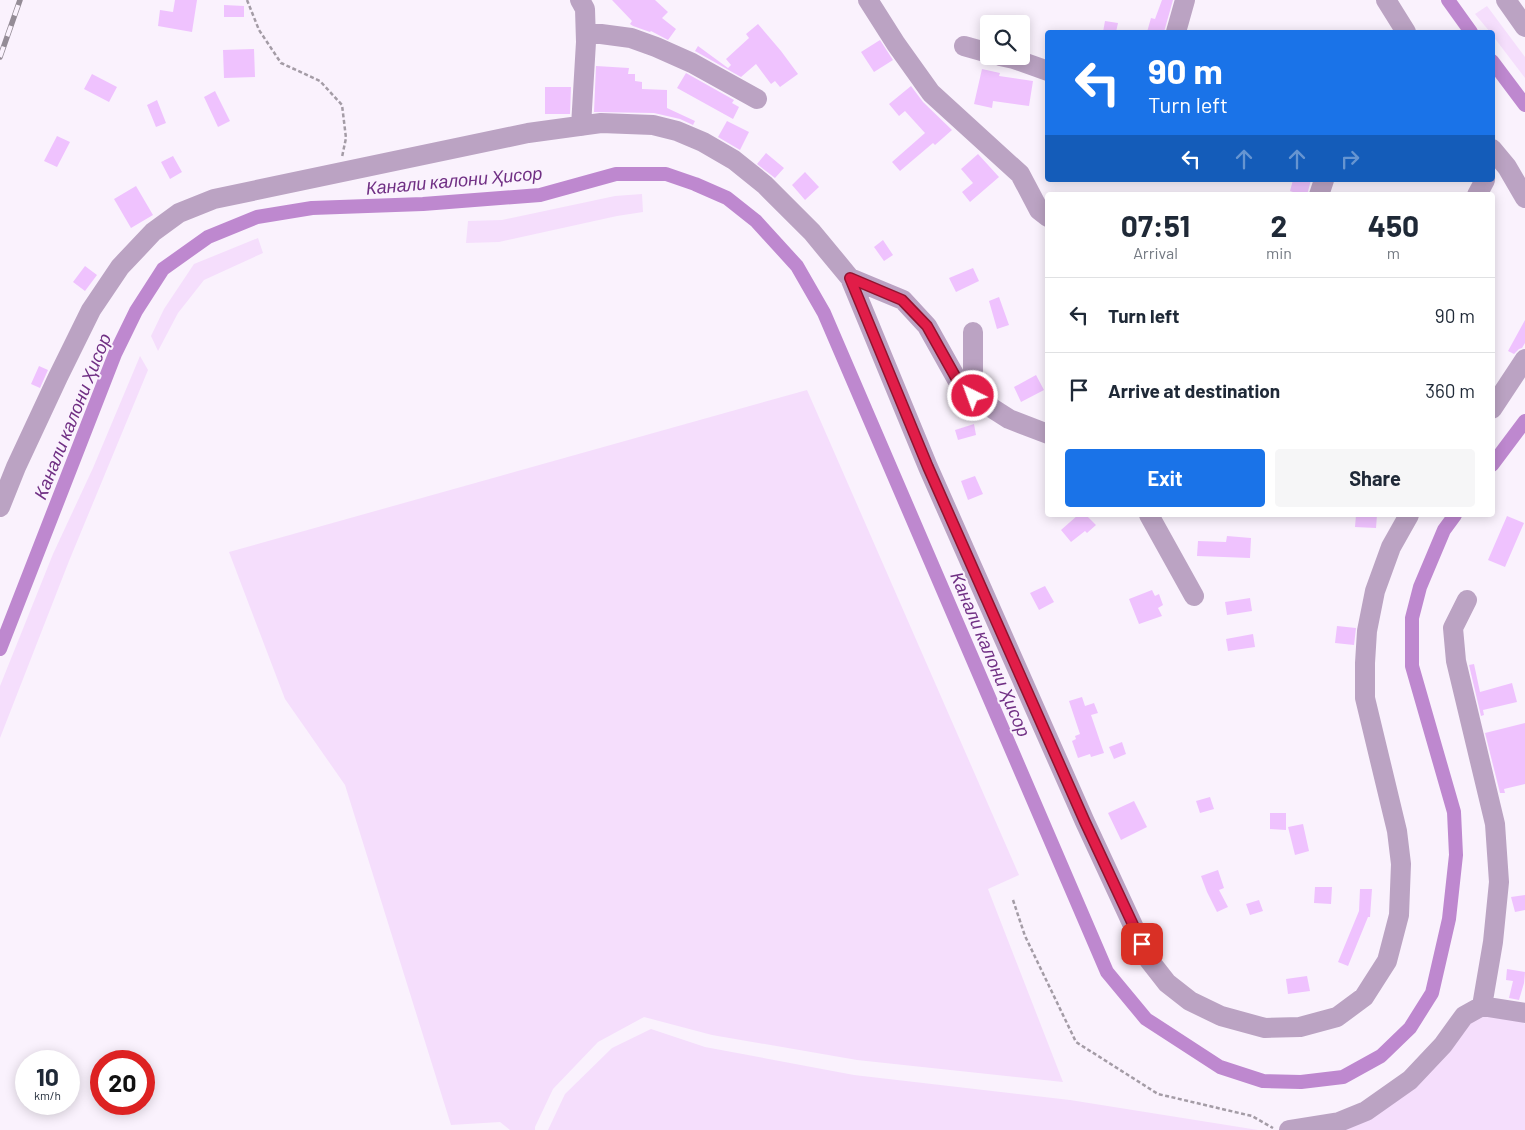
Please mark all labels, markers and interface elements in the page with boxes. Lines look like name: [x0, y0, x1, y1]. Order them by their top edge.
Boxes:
map controls: [980, 15, 1030, 65]
button: search: [980, 15, 1030, 65]
text: 90 m: [1148, 49, 1223, 91]
icon: left: [1065, 50, 1130, 115]
text: Turn left: [1148, 91, 1228, 117]
icon: left: [1177, 145, 1205, 173]
icon: ahead: [1230, 145, 1258, 173]
icon: ahead: [1283, 145, 1311, 173]
icon: right: [1336, 145, 1364, 173]
water label: Канали калони Ҳисор: [365, 161, 543, 199]
text: 07:51: [1121, 207, 1190, 243]
text: 2: [1271, 207, 1287, 243]
text: 450: [1368, 207, 1419, 243]
text: Arrival: [1133, 243, 1178, 262]
text: min: [1266, 243, 1292, 262]
text: m: [1387, 243, 1400, 262]
icon: left: [1065, 301, 1093, 329]
text: Turn left: [1108, 304, 1179, 327]
text: 90 m: [1435, 304, 1475, 327]
water label: Канали калони Ҳисор: [29, 330, 115, 502]
position arrow: [946, 369, 998, 421]
icon: arrive: [1065, 376, 1093, 404]
text: Arrive at destination: [1108, 379, 1280, 402]
text: 360 m: [1425, 379, 1475, 402]
button: Exit: [1065, 449, 1265, 507]
button: Share: [1275, 449, 1475, 507]
water label: Канали калони Ҳисор: [946, 568, 1036, 740]
pin: [1121, 923, 1163, 965]
icon: arrive: [1128, 930, 1156, 958]
speed limit sign: 20: [90, 1050, 155, 1115]
text: 10: [36, 1061, 59, 1091]
text: km/h: [34, 1088, 61, 1102]

